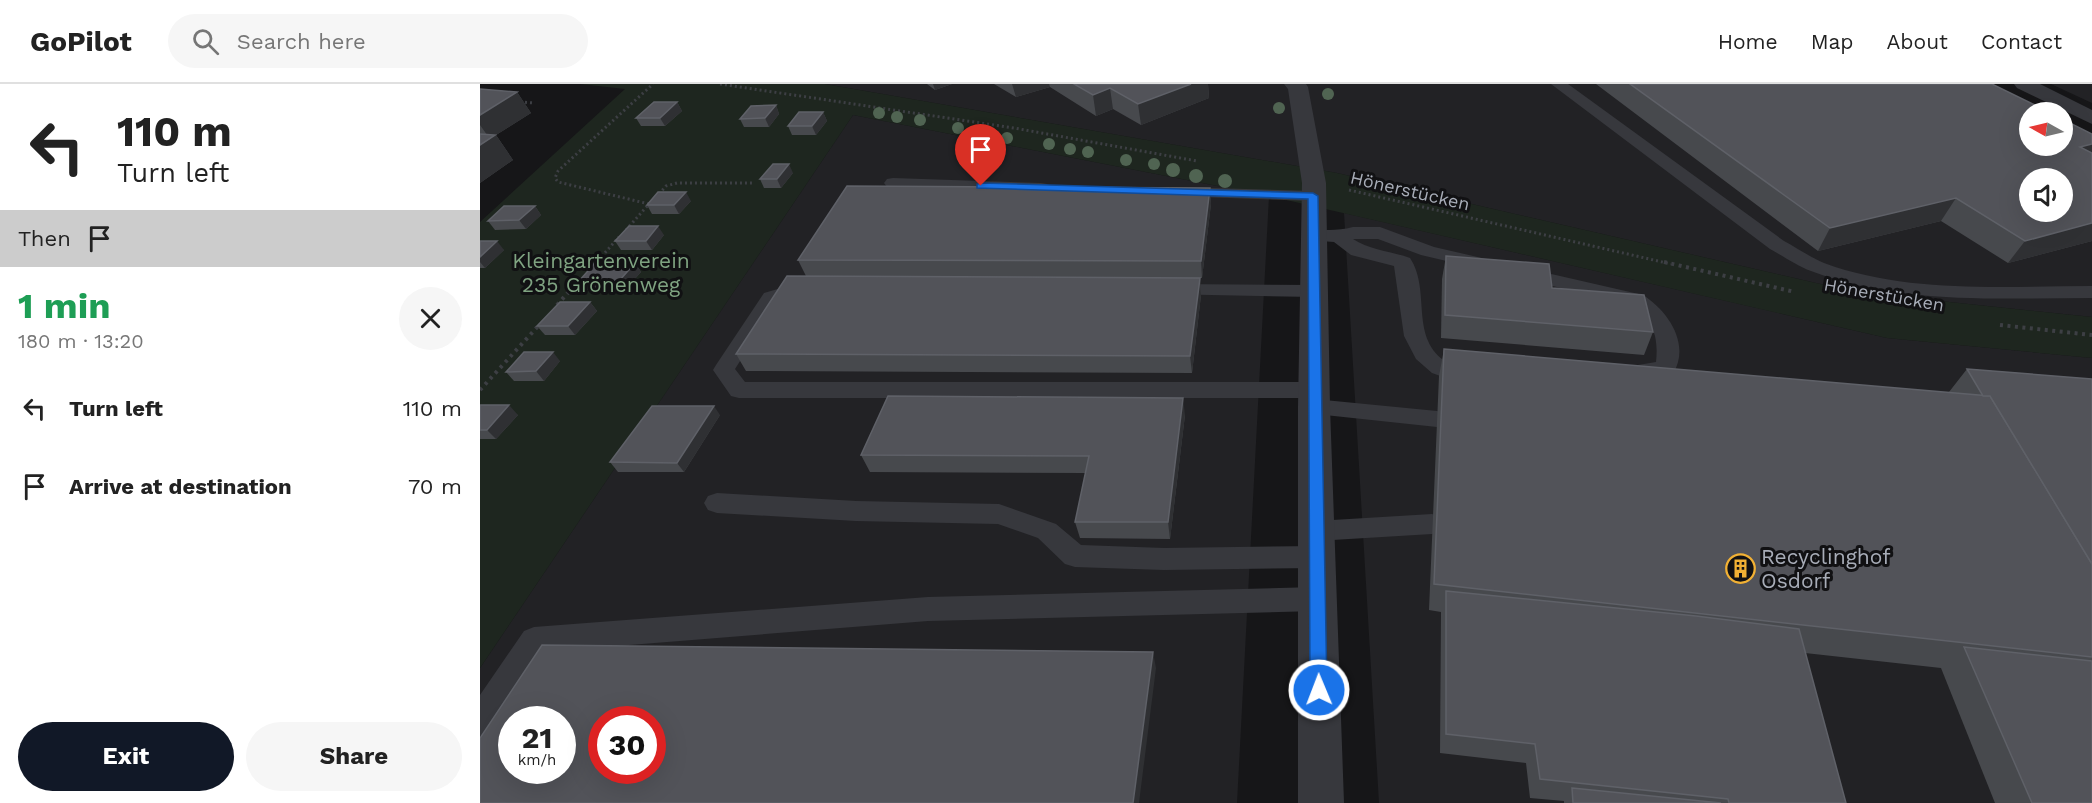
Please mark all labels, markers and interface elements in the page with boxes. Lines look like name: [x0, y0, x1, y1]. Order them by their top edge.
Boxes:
search box: [168, 14, 588, 68]
text: GoPilot: [30, 25, 132, 58]
icon: search: [189, 25, 222, 58]
text: Search here: [237, 29, 366, 54]
text: Home: [1718, 29, 1778, 54]
text: Map: [1811, 29, 1854, 54]
text: About: [1887, 29, 1948, 54]
text: Contact: [1981, 29, 2062, 54]
north arrow: [2019, 102, 2073, 156]
map controls: [2019, 102, 2073, 222]
text: 110 m: [117, 107, 232, 156]
icon: left: [18, 108, 96, 186]
pin: [955, 124, 1006, 186]
icon: arrive: [964, 133, 997, 166]
text: Turn left: [117, 157, 229, 189]
street label: Hönerstücken: [1348, 167, 1472, 214]
button: sound: [2019, 168, 2073, 222]
icon: arrive: [83, 222, 116, 255]
text: Then: [18, 226, 71, 251]
park label: Kleingartenverein 235 Grönenweg: [512, 248, 690, 297]
street label: Hönerstücken: [1822, 274, 1946, 315]
text: 1 min: [18, 285, 110, 327]
button: close: [399, 287, 462, 350]
text: 180 m · 13:20: [18, 329, 144, 353]
icon: left: [18, 392, 51, 425]
text: Turn left: [69, 396, 163, 421]
text: 110 m: [403, 396, 462, 421]
icon: arrive: [18, 470, 51, 503]
text: Arrive at destination: [69, 474, 292, 499]
text: 70 m: [408, 474, 462, 499]
place label: Recyclinghof Osdorf: [1761, 544, 1891, 593]
building icon: Recyclinghof Osdorf: [1724, 553, 1756, 585]
position arrow: [1287, 658, 1351, 722]
speed limit sign: 30: [588, 706, 666, 784]
text: 21: [522, 720, 552, 755]
button: Exit: [18, 722, 234, 791]
button: Share: [246, 722, 462, 791]
text: km/h: [518, 751, 556, 769]

